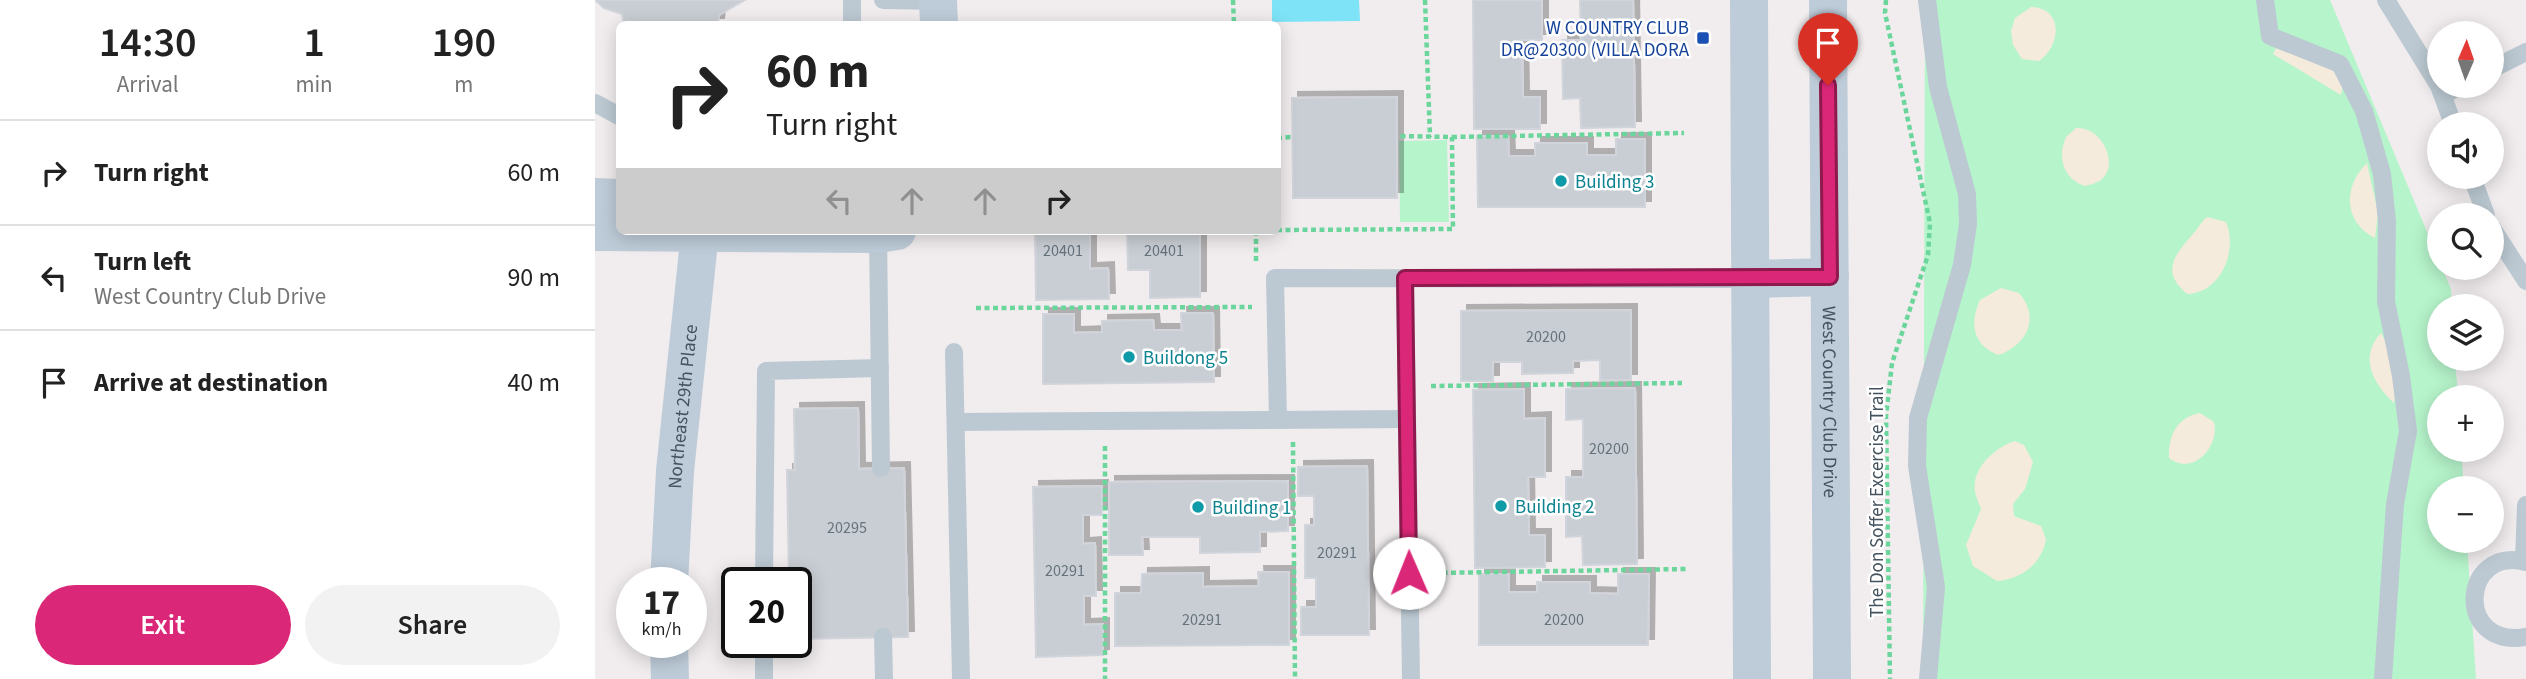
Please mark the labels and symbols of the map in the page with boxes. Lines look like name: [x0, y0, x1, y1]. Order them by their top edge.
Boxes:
pin: [1798, 13, 1858, 85]
place label: W COUNTRY CLUB DR@20300 (VILLA DORA: [1501, 15, 1690, 64]
north arrow: [2427, 21, 2504, 98]
marker: W COUNTRY CLUB DR@20300 (VILLA DORA: [1695, 30, 1711, 46]
place label: Building 3: [1575, 169, 1654, 196]
marker: Building 3: [1553, 173, 1569, 189]
house number: 20401: [1043, 240, 1083, 262]
house number: 20401: [1144, 240, 1184, 262]
street label: West Country Club Drive: [1815, 306, 1843, 498]
street label: Northeast 29th Place: [662, 323, 705, 489]
house number: 20200: [1526, 326, 1566, 348]
place label: Buildong 5: [1143, 345, 1228, 372]
marker: Buildong 5: [1121, 349, 1137, 365]
street label: The Don Soffer Excercise Trail: [1864, 386, 1891, 618]
house number: 20200: [1589, 438, 1629, 460]
place label: Building 2: [1515, 494, 1594, 521]
place label: Building 1: [1212, 495, 1291, 522]
marker: Building 2: [1493, 498, 1509, 514]
marker: Building 1: [1190, 499, 1206, 515]
house number: 20295: [827, 517, 867, 539]
position arrow: [1372, 536, 1446, 610]
house number: 20291: [1317, 542, 1357, 564]
house number: 20291: [1045, 560, 1085, 582]
speed limit sign: 20: [721, 567, 812, 658]
house number: 20291: [1182, 609, 1222, 631]
house number: 20200: [1544, 609, 1584, 631]

